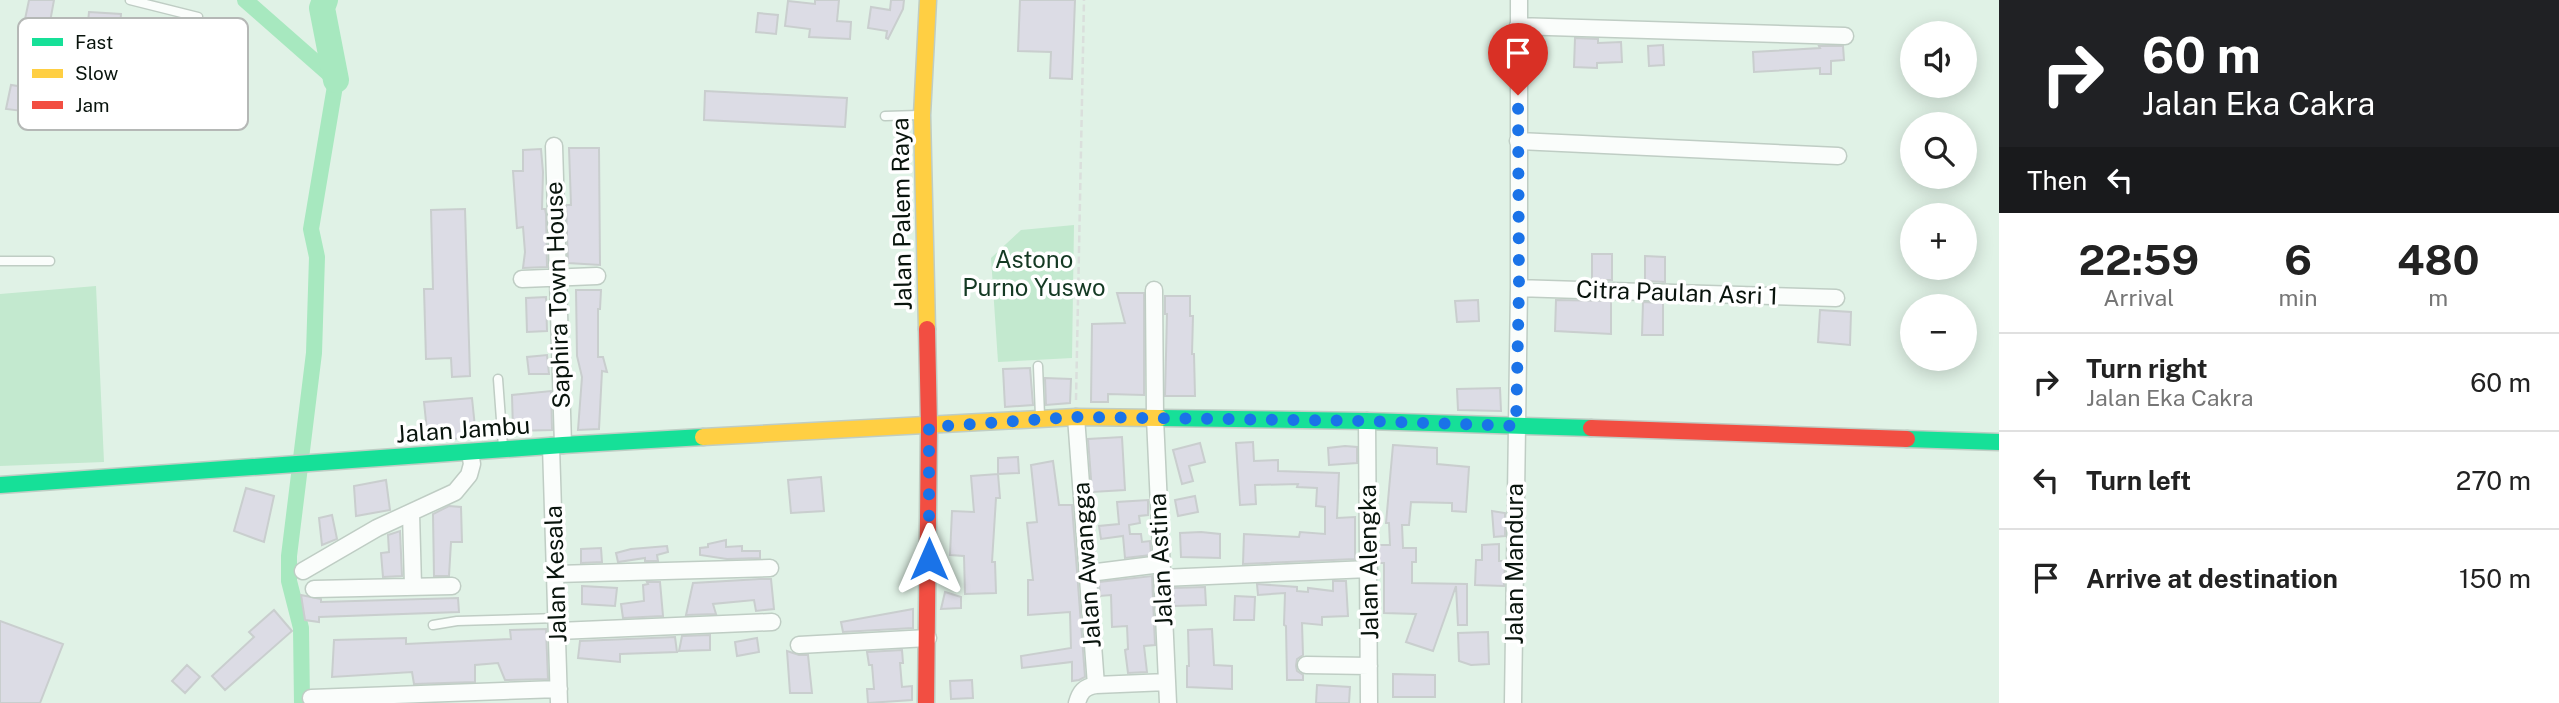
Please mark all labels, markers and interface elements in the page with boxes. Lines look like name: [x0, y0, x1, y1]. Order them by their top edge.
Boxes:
legend: [18, 18, 248, 130]
map controls: [1900, 21, 1977, 371]
button: sound: [1900, 21, 1977, 98]
pin: [1488, 23, 1548, 95]
text: 60 m: [2142, 26, 2261, 84]
icon: right: [2027, 28, 2118, 119]
text: Fast: [75, 31, 113, 53]
icon: arrive: [1499, 34, 1537, 72]
text: Slow: [75, 62, 119, 84]
text: Jalan Eka Cakra: [2142, 85, 2375, 122]
text: Jam: [75, 94, 109, 116]
button: search: [1900, 112, 1977, 189]
street label: Jalan Palem Raya: [885, 117, 917, 311]
icon: left: [2101, 161, 2139, 199]
text: Then: [2027, 165, 2087, 196]
street label: Saphira Town House: [539, 181, 575, 409]
button: +: [1900, 203, 1977, 280]
text: 22:59: [2078, 235, 2199, 284]
text: 6: [2284, 235, 2312, 284]
text: 480: [2397, 235, 2480, 284]
park label: Astono Purno Yuswo: [962, 245, 1106, 301]
street label: Citra Paulan Asri 1: [1576, 274, 1779, 310]
text: Arrival: [2103, 284, 2174, 311]
text: min: [2279, 284, 2318, 311]
text: m: [2428, 284, 2448, 311]
button: −: [1900, 294, 1977, 371]
text: Turn right: [2086, 353, 2208, 384]
icon: right: [2027, 363, 2065, 401]
text: 60 m: [2470, 367, 2531, 398]
text: Jalan Eka Cakra: [2086, 384, 2254, 411]
street label: Jalan Jambu: [395, 410, 531, 448]
icon: left: [2027, 461, 2065, 499]
text: Turn left: [2086, 465, 2191, 496]
text: 270 m: [2456, 465, 2531, 496]
street label: Jalan Awangga: [1066, 481, 1106, 649]
street label: Jalan Mandura: [1500, 483, 1528, 645]
street label: Jalan Alengka: [1353, 484, 1383, 640]
street label: Jalan Astina: [1143, 493, 1177, 628]
street label: Jalan Kesala: [539, 505, 571, 643]
position arrow: [892, 522, 966, 596]
icon: arrive: [2027, 559, 2065, 597]
text: Arrive at destination: [2086, 563, 2338, 594]
text: 150 m: [2459, 563, 2531, 594]

